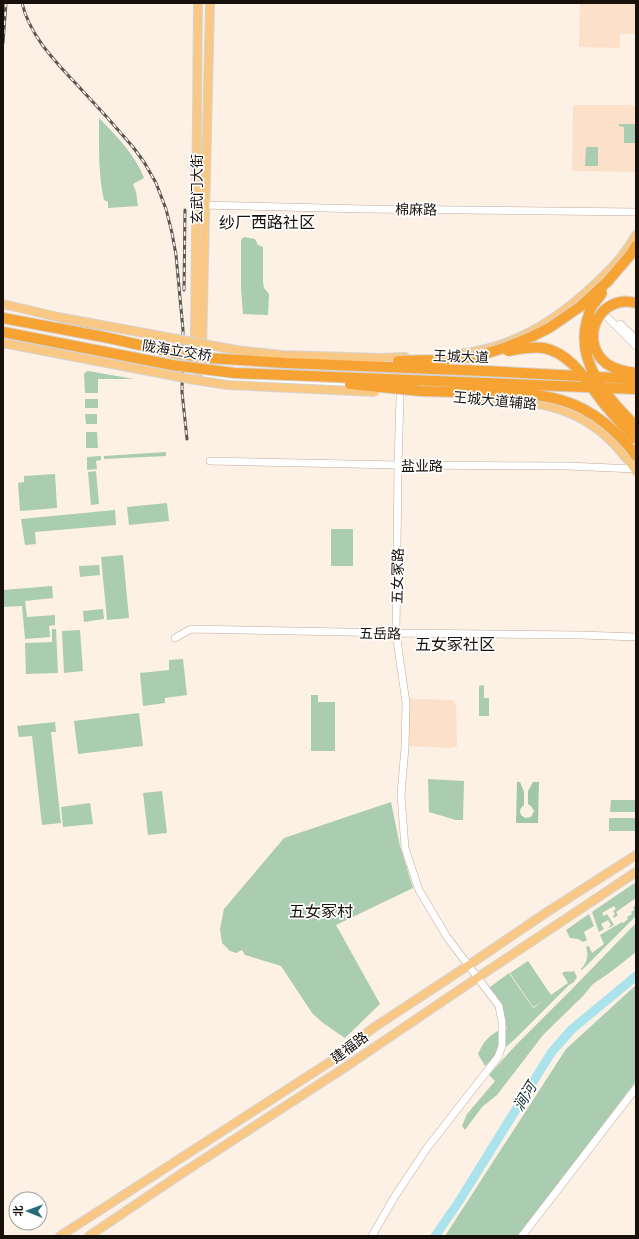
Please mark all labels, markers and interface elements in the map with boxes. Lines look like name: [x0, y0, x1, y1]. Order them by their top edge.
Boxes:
street label: 玄武门大街: [187, 154, 206, 224]
street label: 棉麻路: [395, 199, 437, 219]
district label: 纱厂西路社区: [219, 211, 315, 233]
street label: 陇海立交桥: [141, 335, 213, 365]
street label: 王城大道: [433, 346, 489, 366]
street label: 王城大道辅路: [452, 387, 538, 413]
street label: 盐业路: [401, 456, 443, 475]
street label: 五女冢路: [387, 548, 407, 604]
street label: 五岳路: [359, 623, 401, 643]
district label: 五女冢社区: [415, 633, 495, 655]
district label: 五女冢村: [289, 900, 353, 922]
street label: 建福路: [327, 1027, 371, 1067]
water label: 涧河: [508, 1075, 542, 1114]
north arrow: [8, 1191, 48, 1231]
text: 北: [10, 1205, 25, 1216]

